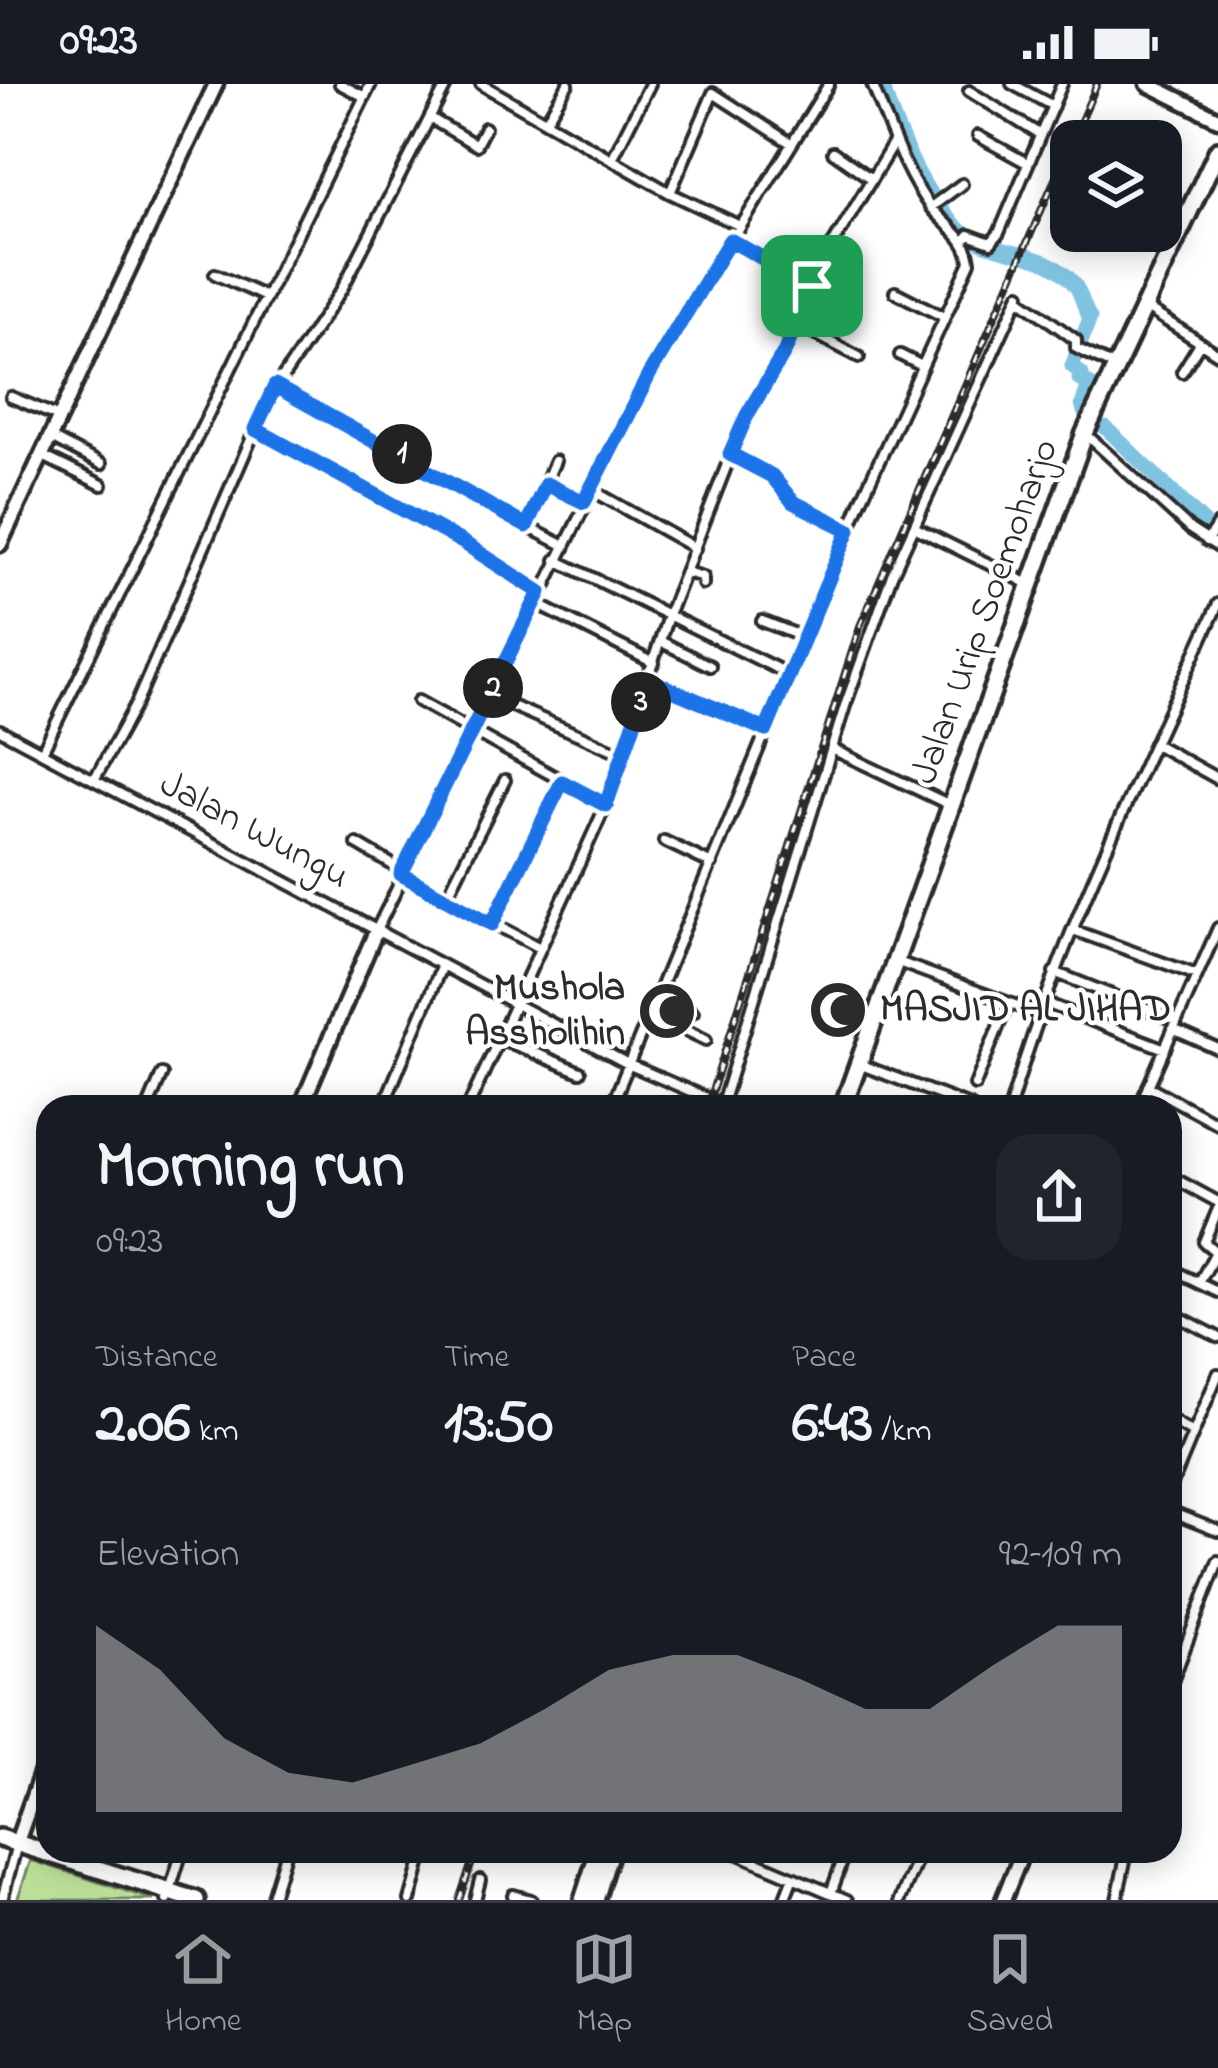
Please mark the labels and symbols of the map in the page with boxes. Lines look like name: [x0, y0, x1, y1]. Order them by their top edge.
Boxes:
pin: [761, 235, 863, 337]
pin: 1: [372, 424, 432, 484]
street label: Jalan Urip Soemoharjo: [897, 432, 1075, 792]
pin: 2: [463, 658, 523, 718]
pin: 3: [611, 672, 671, 732]
street label: Jalan Wungu: [149, 757, 359, 905]
place label: Mushola Assholihin: [465, 961, 625, 1063]
mosque icon: MASJID AL JIHAD: [807, 979, 869, 1041]
mosque icon: Mushola Assholihin: [636, 980, 698, 1042]
place label: MASJID AL JIHAD: [880, 982, 1171, 1039]

